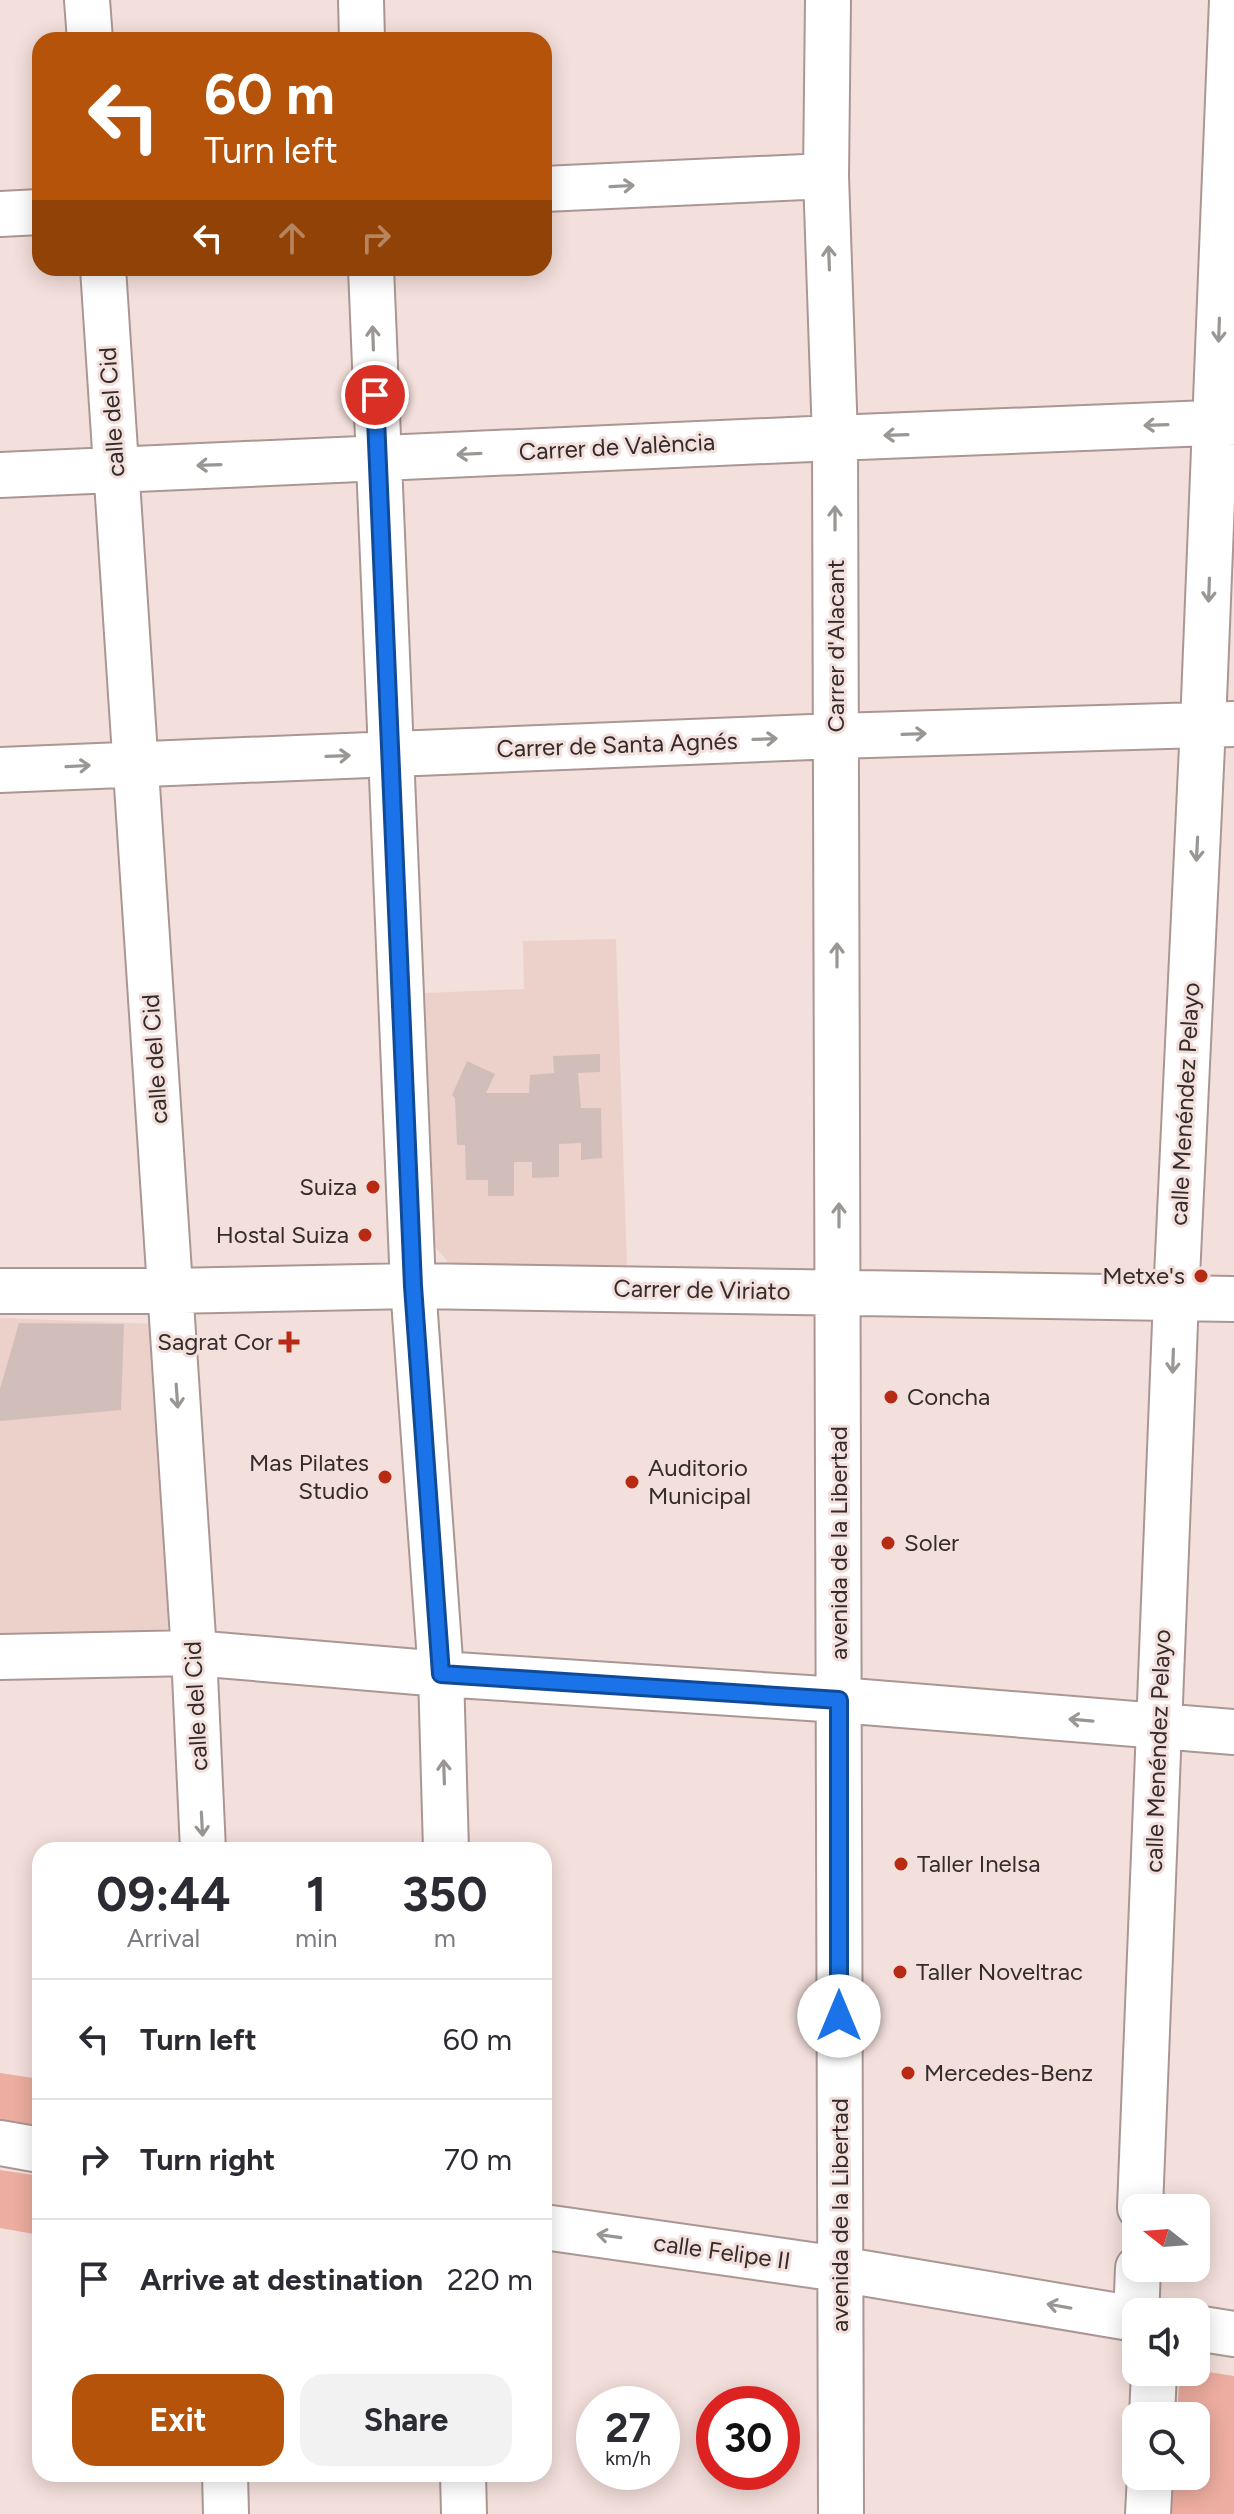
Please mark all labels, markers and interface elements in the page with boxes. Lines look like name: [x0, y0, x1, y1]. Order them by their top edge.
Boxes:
text: 60 m: [204, 61, 335, 128]
icon: left: [72, 64, 176, 168]
text: Turn left: [204, 129, 338, 172]
one-way arrow: [608, 178, 635, 193]
icon: left: [186, 216, 230, 260]
icon: ahead: [270, 216, 314, 260]
icon: right: [354, 216, 398, 260]
one-way arrow: [822, 245, 837, 272]
one-way arrow: [1212, 316, 1227, 343]
one-way arrow: [366, 325, 381, 352]
street label: calle del Cid: [92, 346, 131, 478]
pin: [341, 361, 409, 429]
icon: arrive: [353, 373, 397, 417]
one-way arrow: [1143, 418, 1170, 433]
street label: Carrer de València: [518, 427, 716, 466]
one-way arrow: [883, 428, 910, 443]
one-way arrow: [456, 447, 483, 462]
one-way arrow: [196, 458, 223, 473]
one-way arrow: [828, 505, 843, 532]
street label: Carrer d'Alacant: [821, 559, 850, 733]
one-way arrow: [1201, 576, 1216, 603]
street label: Carrer de Santa Agnés: [496, 726, 738, 763]
one-way arrow: [900, 726, 927, 741]
one-way arrow: [751, 731, 778, 746]
one-way arrow: [324, 748, 351, 763]
one-way arrow: [64, 758, 91, 773]
one-way arrow: [1189, 835, 1204, 862]
one-way arrow: [829, 942, 845, 969]
street label: calle Menéndez Pelayo: [1164, 982, 1205, 1226]
street label: calle del Cid: [135, 993, 174, 1125]
place label: Suiza: [299, 1172, 357, 1201]
marker: Suiza: [364, 1178, 382, 1196]
one-way arrow: [831, 1202, 847, 1229]
place label: Hostal Suiza: [216, 1220, 349, 1249]
marker: Hostal Suiza: [356, 1226, 374, 1244]
place label: Metxe's: [1102, 1261, 1185, 1290]
marker: Metxe's: [1192, 1267, 1210, 1285]
street label: Carrer de Viriato: [613, 1273, 791, 1306]
place label: Sagrat Cor: [157, 1327, 273, 1356]
marker: Sagrat Cor: [280, 1333, 298, 1351]
one-way arrow: [1166, 1347, 1181, 1374]
one-way arrow: [170, 1382, 185, 1409]
place label: Concha: [907, 1382, 990, 1411]
marker: Concha: [882, 1388, 900, 1406]
street label: avenida de la Libertad: [824, 1426, 853, 1660]
place label: Mas Pilates Studio: [249, 1448, 369, 1505]
place label: Auditorio Municipal: [648, 1453, 751, 1510]
marker: Mas Pilates Studio: [376, 1468, 394, 1486]
marker: Auditorio Municipal: [623, 1473, 641, 1491]
place label: Soler: [904, 1528, 959, 1557]
marker: Soler: [879, 1534, 897, 1552]
street label: calle Menéndez Pelayo: [1139, 1629, 1176, 1873]
street label: calle del Cid: [178, 1640, 213, 1772]
one-way arrow: [1068, 1712, 1095, 1727]
one-way arrow: [436, 1759, 451, 1786]
one-way arrow: [194, 1810, 209, 1837]
place label: Taller Inelsa: [917, 1849, 1040, 1878]
marker: Taller Inelsa: [892, 1855, 910, 1873]
text: 09:44: [96, 1865, 231, 1923]
text: 1: [306, 1865, 326, 1923]
text: 350: [402, 1865, 488, 1923]
text: Arrival: [127, 1922, 200, 1954]
text: min: [295, 1922, 338, 1954]
text: m: [434, 1922, 456, 1954]
place label: Taller Noveltrac: [916, 1957, 1083, 1986]
marker: Taller Noveltrac: [891, 1963, 909, 1981]
position arrow: [797, 1974, 881, 2058]
icon: left: [72, 2017, 116, 2061]
text: Turn left: [140, 2021, 257, 2058]
text: 60 m: [443, 2021, 512, 2058]
place label: Mercedes-Benz: [924, 2058, 1093, 2087]
marker: Mercedes-Benz: [899, 2064, 917, 2082]
street label: avenida de la Libertad: [825, 2098, 854, 2332]
icon: right: [72, 2137, 116, 2181]
text: Turn right: [140, 2141, 275, 2178]
text: 70 m: [444, 2141, 512, 2178]
north arrow: [1122, 2194, 1210, 2282]
map controls: [1122, 2194, 1210, 2490]
one-way arrow: [596, 2228, 622, 2243]
street label: calle Felipe II: [652, 2228, 792, 2275]
icon: arrive: [72, 2257, 116, 2301]
text: Arrive at destination: [140, 2261, 423, 2298]
text: 220 m: [447, 2261, 533, 2298]
one-way arrow: [1047, 2298, 1072, 2313]
button: sound: [1122, 2298, 1210, 2386]
button: Exit: [72, 2374, 284, 2466]
button: Share: [300, 2374, 512, 2466]
speed limit sign: 30: [696, 2386, 800, 2490]
button: search: [1122, 2402, 1210, 2490]
text: 27: [605, 2404, 651, 2452]
text: km/h: [605, 2446, 651, 2470]

